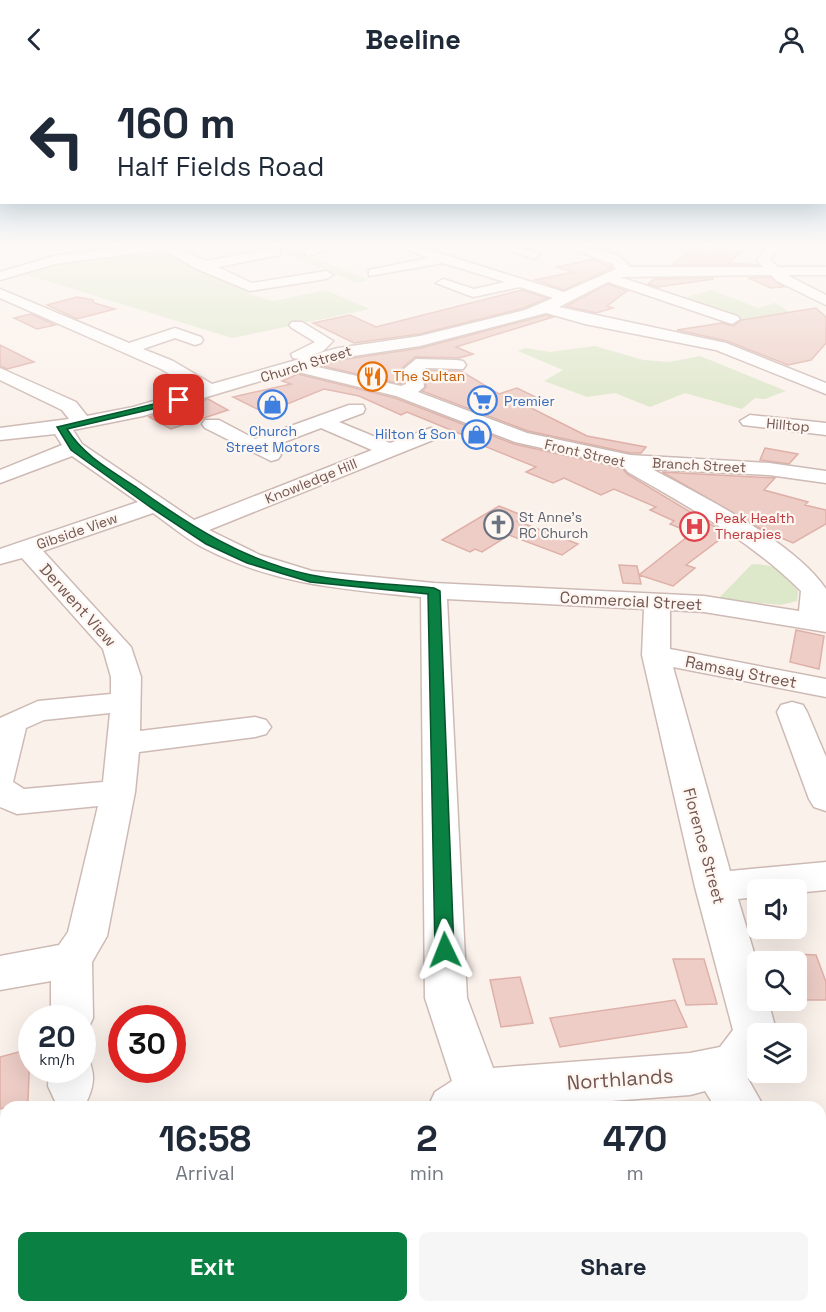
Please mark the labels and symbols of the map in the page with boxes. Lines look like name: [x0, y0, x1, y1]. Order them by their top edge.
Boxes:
street label: Church Street: [258, 342, 354, 386]
restaurant icon: The Sultan: [356, 360, 388, 392]
place label: The Sultan: [393, 367, 465, 385]
pin: [153, 374, 204, 425]
supermarket icon: Premier: [467, 385, 499, 417]
shop icon: Church Street Motors: [257, 388, 289, 420]
place label: Premier: [504, 392, 555, 410]
street label: Hilltop: [766, 414, 810, 436]
shop icon: Hilton & Son: [461, 418, 493, 450]
place label: Church Street Motors: [226, 422, 320, 456]
place label: Hilton & Son: [375, 425, 456, 443]
street label: Front Street: [543, 435, 627, 471]
street label: Knowledge Hill: [262, 454, 360, 508]
street label: Branch Street: [651, 454, 747, 476]
place label: St Anne's RC Church: [519, 508, 588, 542]
street label: Gibside View: [34, 509, 120, 553]
church icon: St Anne's RC Church: [482, 509, 514, 541]
place label: Peak Health Therapies: [715, 509, 795, 543]
hospital icon: Peak Health Therapies: [678, 510, 710, 542]
street label: Derwent View: [35, 559, 121, 651]
street label: Commercial Street: [559, 587, 703, 615]
street label: Ramsay Street: [683, 651, 799, 693]
street label: Florence Street: [678, 786, 730, 906]
position arrow: [413, 918, 477, 982]
speed limit sign: 30: [108, 1005, 186, 1083]
street label: Northlands: [566, 1062, 674, 1096]

